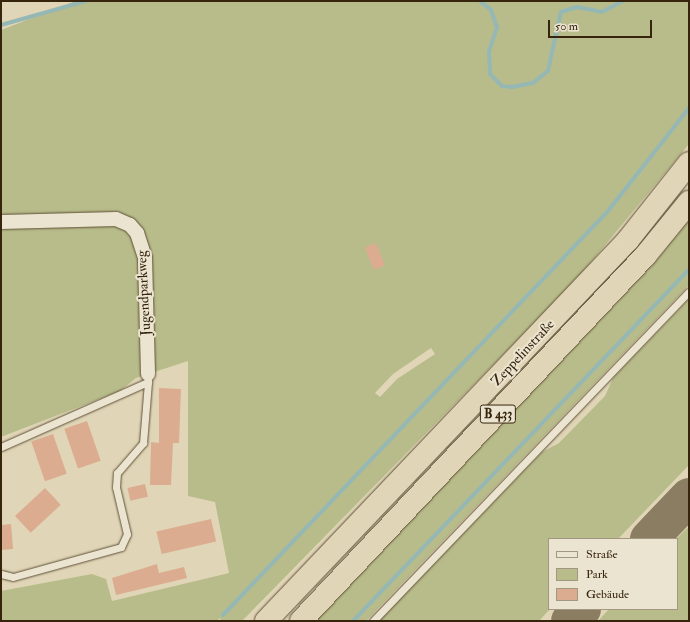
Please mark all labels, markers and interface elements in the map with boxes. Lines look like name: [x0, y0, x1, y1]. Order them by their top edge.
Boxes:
scale bar: [550, 12, 654, 38]
text: 50 m: [555, 19, 578, 34]
street label: Jugendparkweg: [133, 250, 155, 336]
street label: Zeppelinstraße: [488, 316, 558, 390]
road number: B 433: [479, 403, 517, 425]
legend: [548, 538, 678, 610]
text: Straße: [586, 547, 617, 562]
text: Park: [586, 567, 608, 582]
text: Gebäude: [586, 587, 629, 602]

